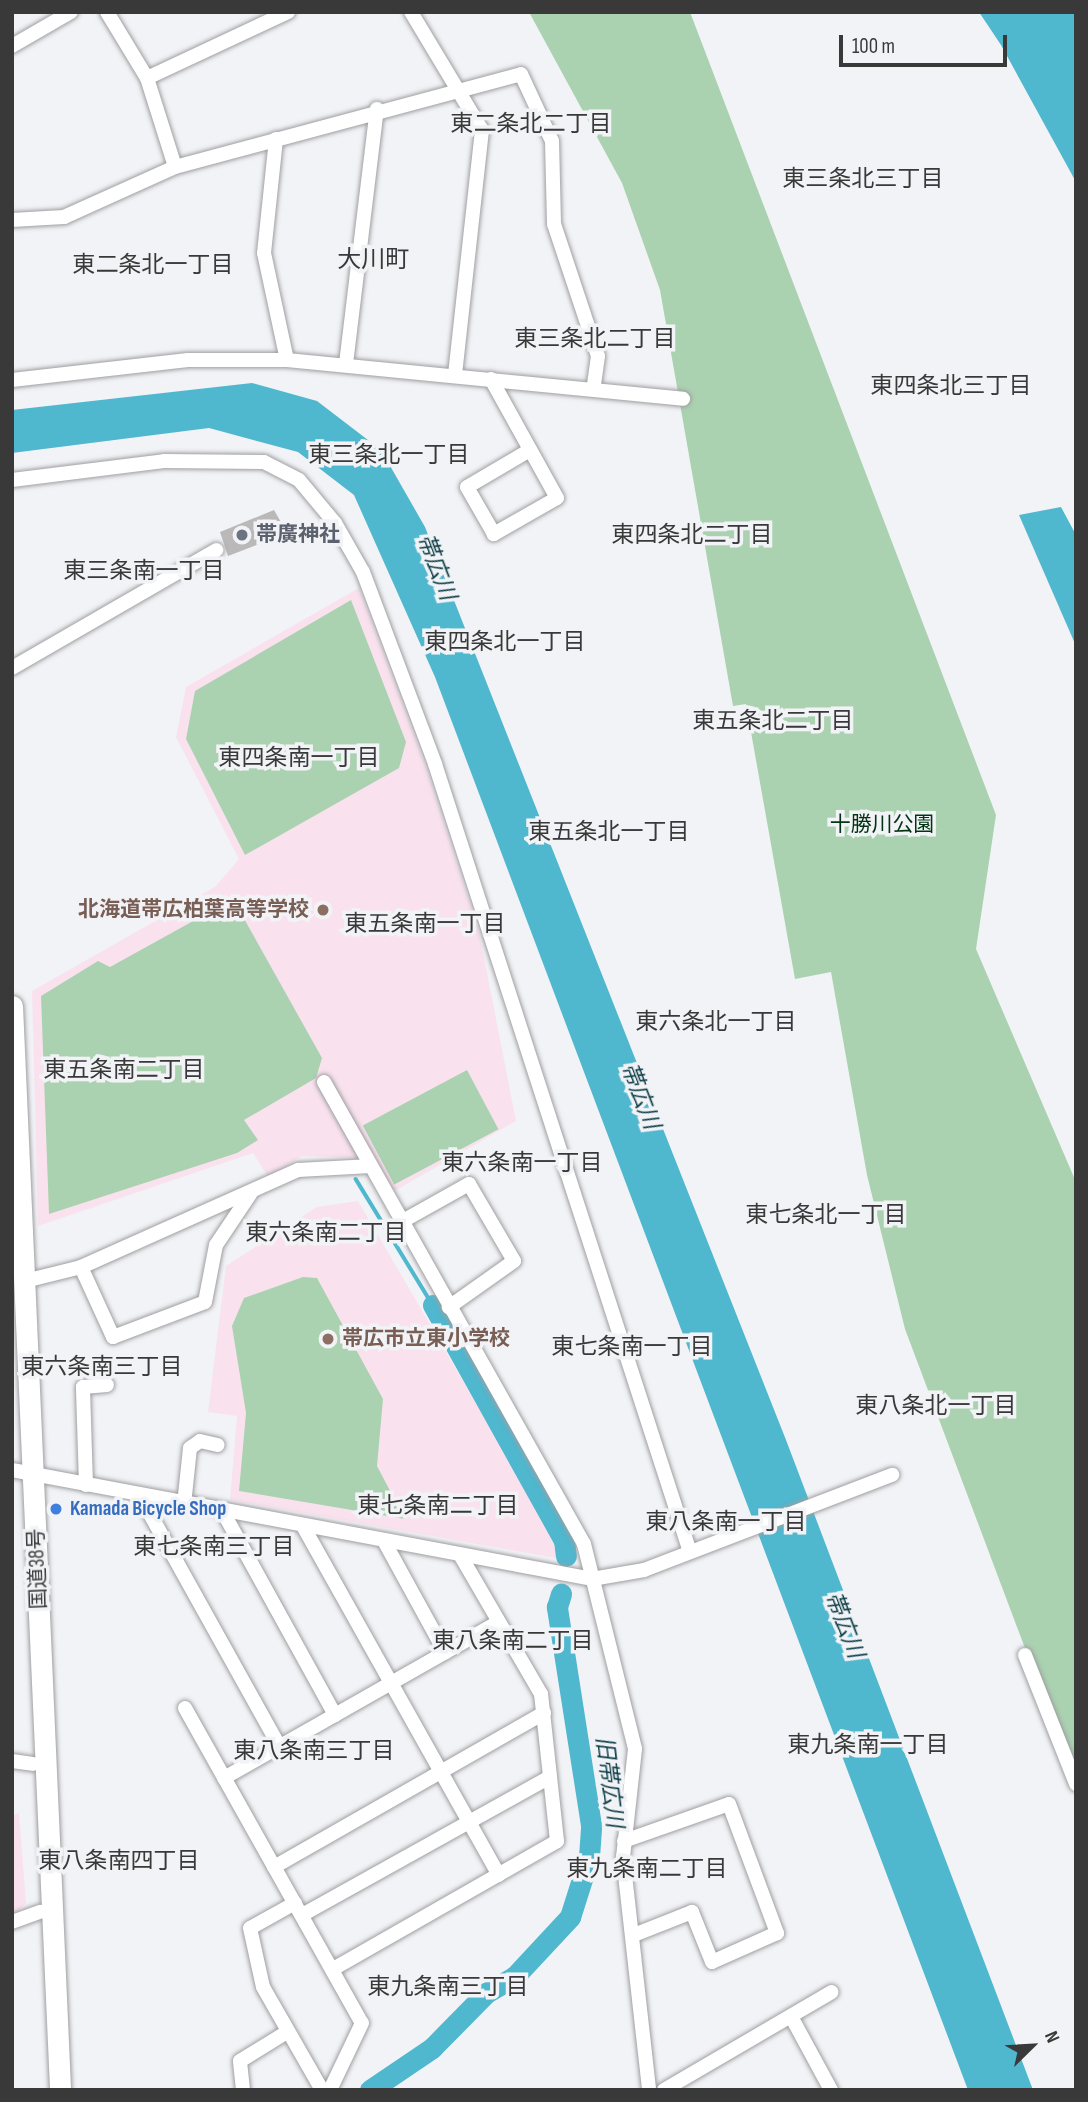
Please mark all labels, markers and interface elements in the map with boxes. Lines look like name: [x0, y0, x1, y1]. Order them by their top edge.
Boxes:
scale bar: [843, 21, 1011, 65]
text: 100 m: [852, 34, 895, 59]
district label: 東二条北二丁目: [451, 110, 611, 138]
district label: 東三条北三丁目: [783, 165, 943, 193]
district label: 大川町: [337, 246, 409, 274]
district label: 東二条北一丁目: [73, 251, 233, 279]
district label: 東三条北二丁目: [515, 325, 675, 353]
district label: 東四条北三丁目: [871, 372, 1031, 400]
district label: 東三条北一丁目: [309, 441, 469, 469]
district label: 東四条北二丁目: [612, 521, 772, 549]
place label: 帯廣神社: [256, 522, 340, 548]
marker: 帯廣神社: [234, 527, 250, 543]
water label: 帯広川: [411, 530, 461, 604]
district label: 東三条南一丁目: [64, 557, 224, 585]
district label: 東四条北一丁目: [425, 628, 585, 656]
district label: 東五条北二丁目: [693, 707, 853, 735]
district label: 東四条南一丁目: [219, 744, 379, 772]
park label: 十勝川公園: [830, 812, 934, 838]
district label: 東五条北一丁目: [529, 818, 689, 846]
place label: 北海道帯広柏葉高等学校: [78, 897, 309, 923]
marker: 北海道帯広柏葉高等学校: [315, 902, 331, 918]
district label: 東五条南一丁目: [345, 910, 505, 938]
district label: 東六条北一丁目: [636, 1008, 796, 1036]
district label: 東五条南二丁目: [44, 1056, 204, 1084]
water label: 帯広川: [615, 1059, 665, 1133]
district label: 東六条南一丁目: [442, 1149, 602, 1177]
district label: 東七条北一丁目: [746, 1201, 906, 1229]
district label: 東六条南二丁目: [246, 1219, 406, 1247]
place label: 帯広市立東小学校: [342, 1326, 510, 1352]
marker: 帯広市立東小学校: [320, 1331, 336, 1347]
district label: 東七条南一丁目: [552, 1333, 712, 1361]
district label: 東六条南三丁目: [22, 1353, 182, 1381]
district label: 東八条北一丁目: [856, 1392, 1016, 1420]
district label: 東七条南二丁目: [358, 1492, 518, 1520]
place label: Kamada Bicycle Shop: [70, 1496, 226, 1522]
marker: Kamada Bicycle Shop: [48, 1501, 64, 1517]
district label: 東八条南一丁目: [646, 1508, 806, 1536]
street label: 国道38号: [24, 1528, 52, 1610]
district label: 東七条南三丁目: [134, 1533, 294, 1561]
water label: 帯広川: [819, 1588, 869, 1662]
district label: 東八条南二丁目: [433, 1627, 593, 1655]
district label: 東九条南一丁目: [788, 1731, 948, 1759]
water label: 旧帯広川: [590, 1735, 628, 1829]
district label: 東八条南三丁目: [234, 1737, 394, 1765]
district label: 東八条南四丁目: [39, 1847, 199, 1875]
district label: 東九条南二丁目: [567, 1855, 727, 1883]
district label: 東九条南三丁目: [368, 1973, 528, 2001]
north arrow: [997, 2011, 1067, 2081]
text: N: [1039, 2028, 1064, 2047]

